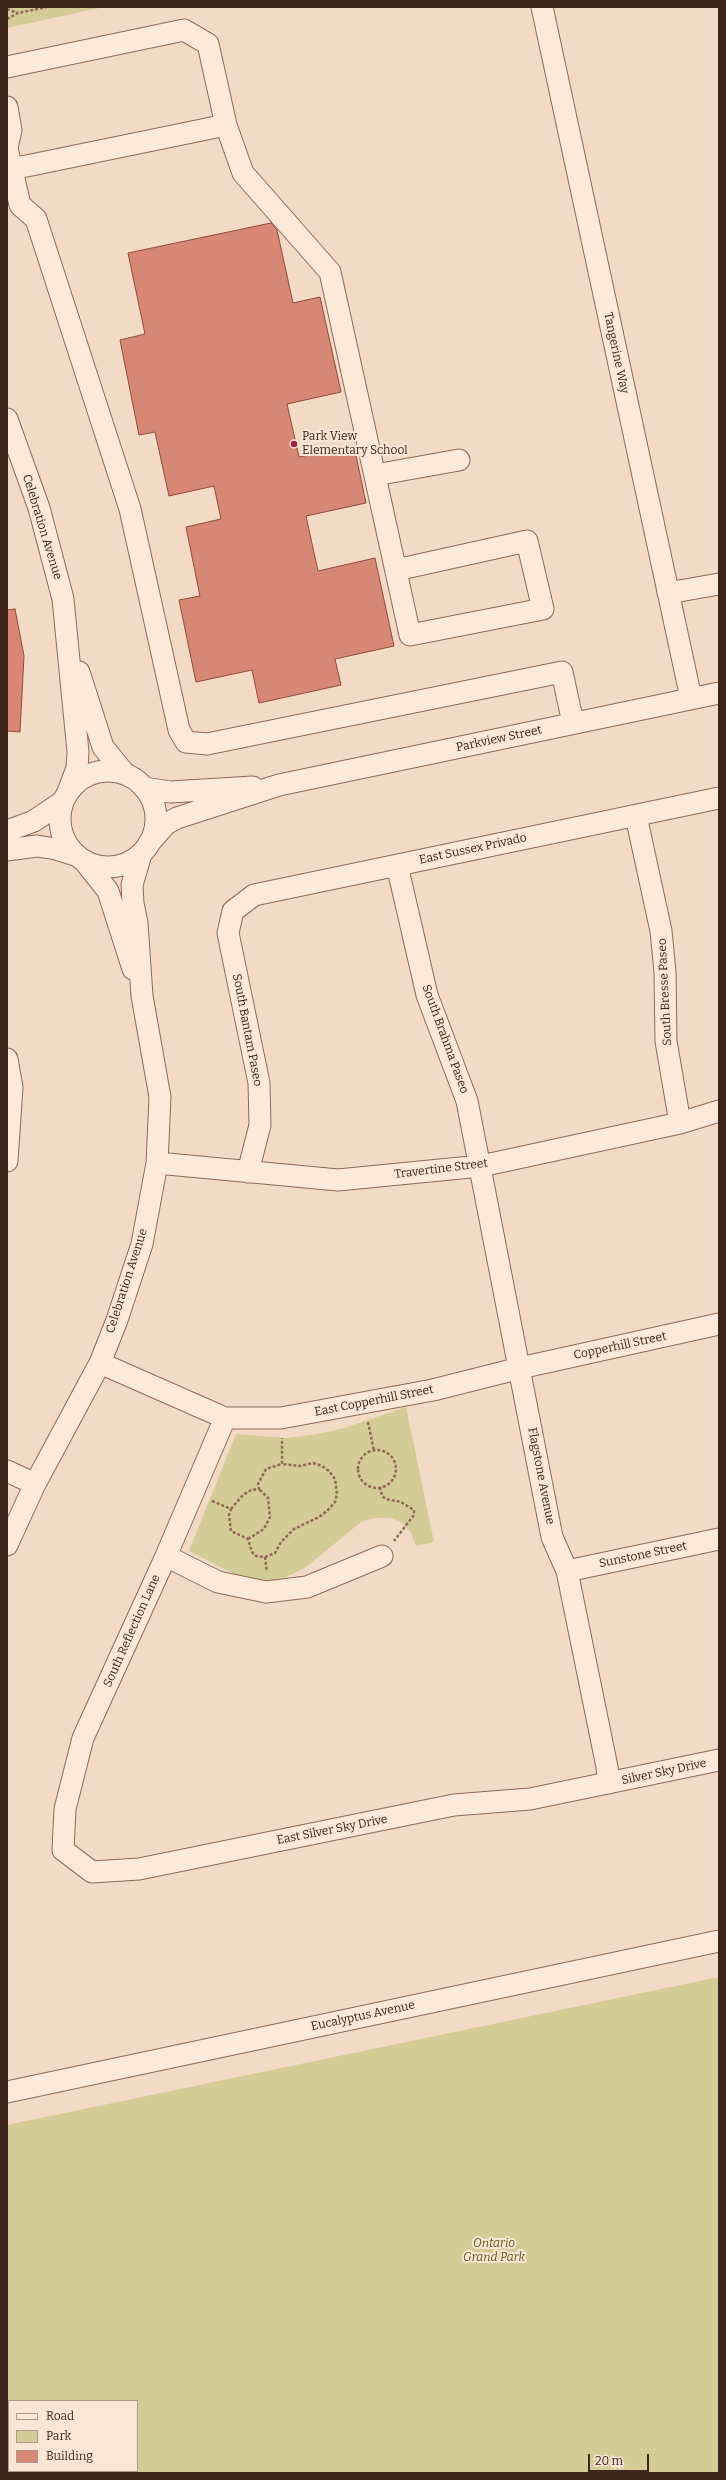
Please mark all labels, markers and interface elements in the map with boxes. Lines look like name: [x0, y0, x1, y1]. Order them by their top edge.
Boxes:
street label: Tangerine Way: [600, 311, 632, 395]
place label: Park View Elementary School: [302, 430, 408, 458]
marker: Park View Elementary School: [289, 439, 299, 449]
street label: Celebration Avenue: [19, 473, 65, 581]
street label: Parkview Street: [455, 723, 543, 755]
street label: East Sussex Privado: [418, 831, 528, 867]
street label: South Bresse Paseo: [655, 938, 675, 1046]
street label: South Bantam Paseo: [229, 973, 265, 1087]
street label: South Brahma Paseo: [419, 983, 471, 1095]
street label: Travertine Street: [393, 1156, 489, 1182]
street label: Celebration Avenue: [103, 1227, 151, 1335]
street label: Copperhill Street: [572, 1329, 668, 1363]
street label: East Copperhill Street: [313, 1382, 435, 1420]
street label: Flagstone Avenue: [525, 1426, 557, 1526]
street label: Sunstone Street: [598, 1539, 688, 1571]
street label: South Reflection Lane: [101, 1572, 163, 1690]
street label: Silver Sky Drive: [620, 1756, 708, 1788]
street label: East Silver Sky Drive: [275, 1812, 389, 1848]
street label: Eucalyptus Avenue: [310, 1998, 416, 2034]
park label: Ontario Grand Park: [463, 2237, 525, 2265]
legend: [8, 2400, 138, 2472]
text: Road: [46, 2409, 74, 2423]
text: Park: [46, 2429, 71, 2443]
scale bar: [590, 2446, 651, 2472]
text: Building: [46, 2449, 93, 2463]
text: 20 m: [595, 2454, 623, 2468]

